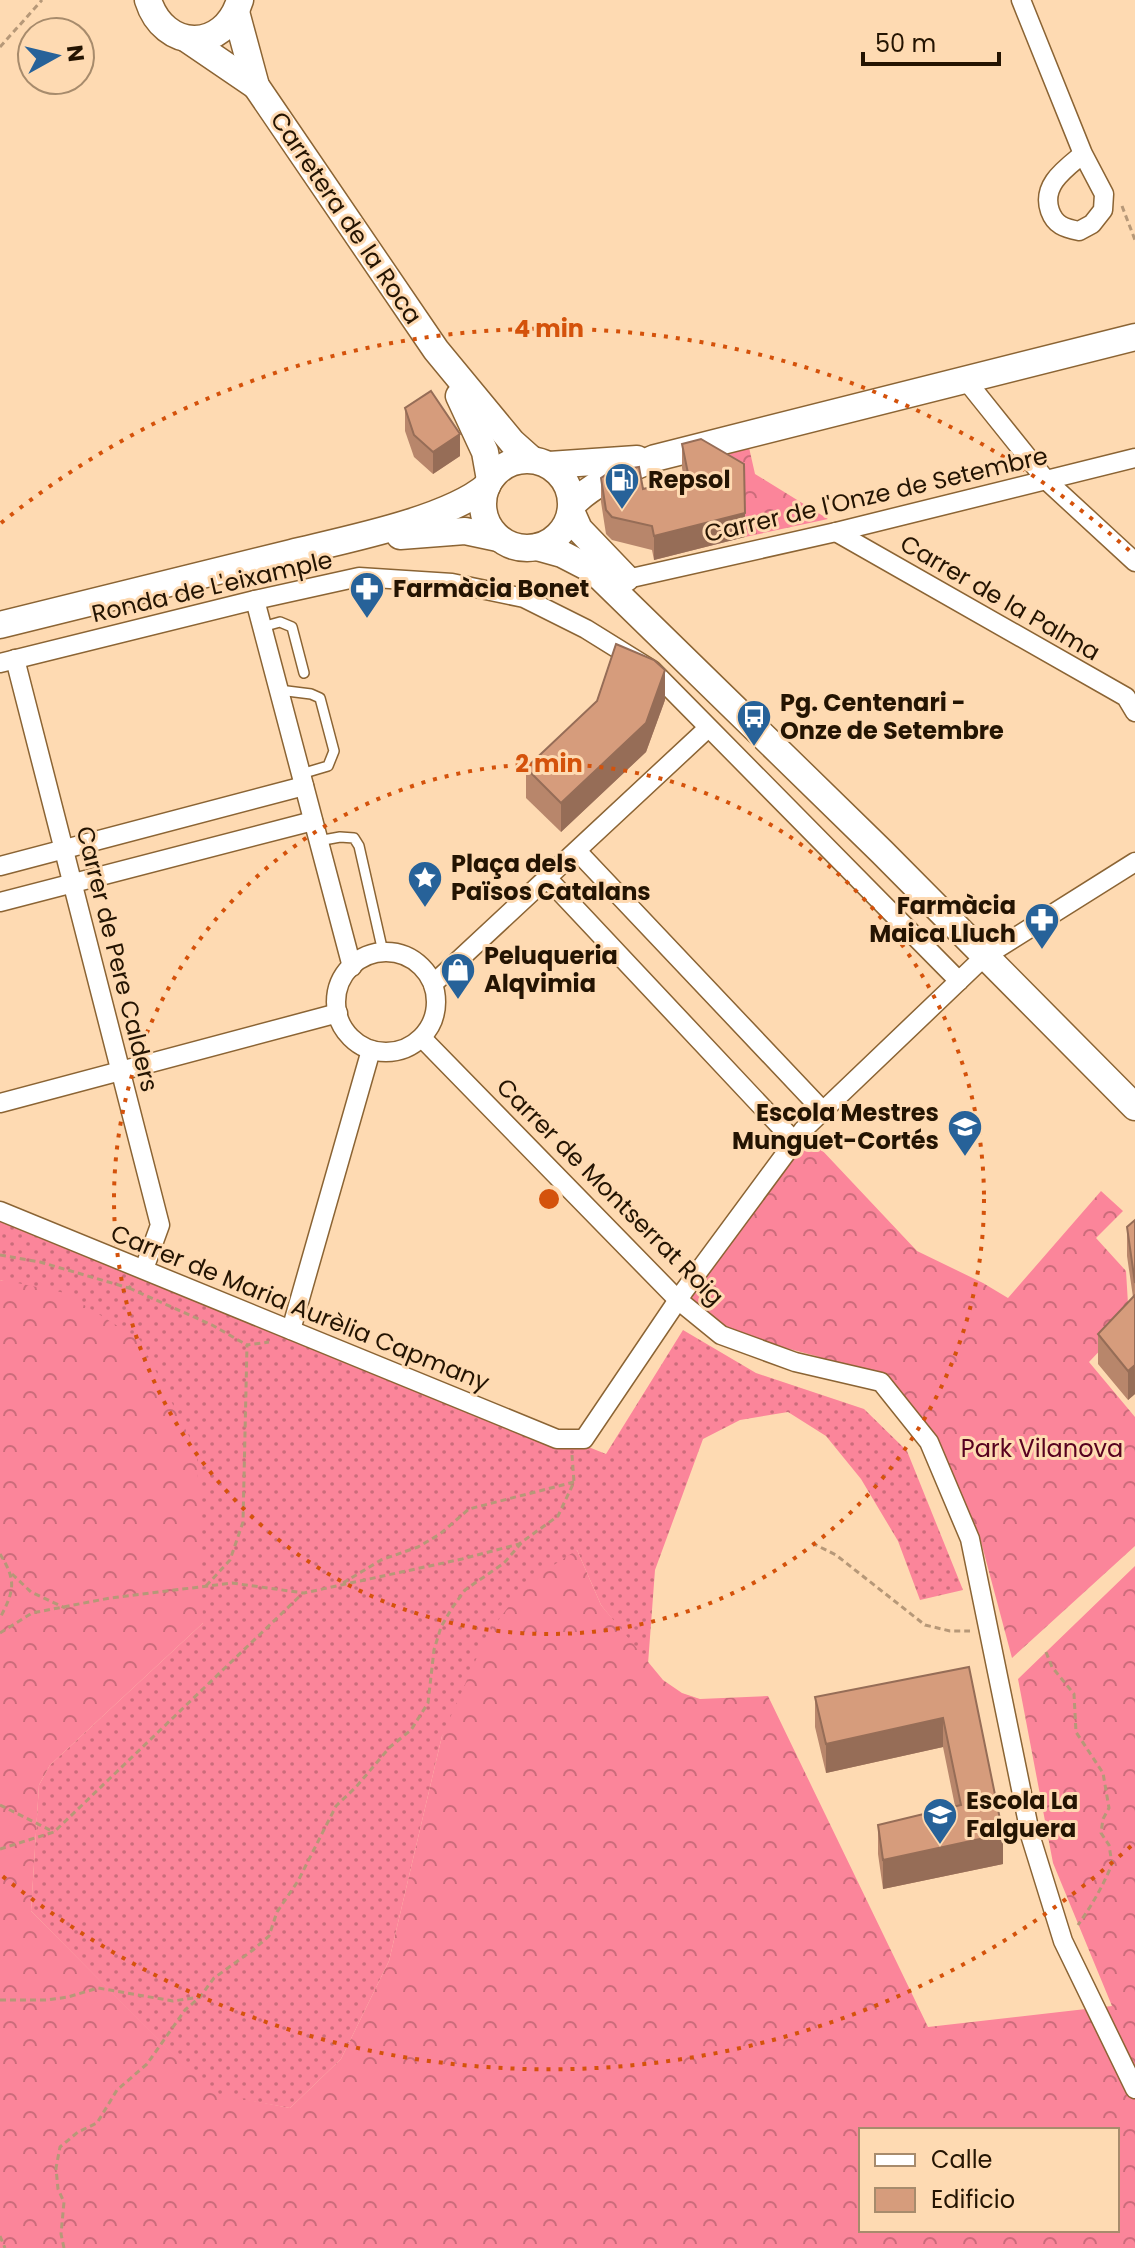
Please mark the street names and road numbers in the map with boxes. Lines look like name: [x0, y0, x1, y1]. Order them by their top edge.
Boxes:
street label: Carretera de la Roca: [263, 105, 430, 330]
street label: Carrer de l'Onze de Setembre: [701, 439, 1051, 550]
street label: Carrer de la Palma: [894, 527, 1106, 668]
street label: Ronda de L'eixample: [88, 543, 336, 630]
street label: Carrer de Pere Calders: [68, 823, 166, 1095]
street label: Carrer de Montserrat Roig: [489, 1071, 731, 1313]
street label: Carrer de Maria Aurèlia Capmany: [106, 1216, 495, 1399]

